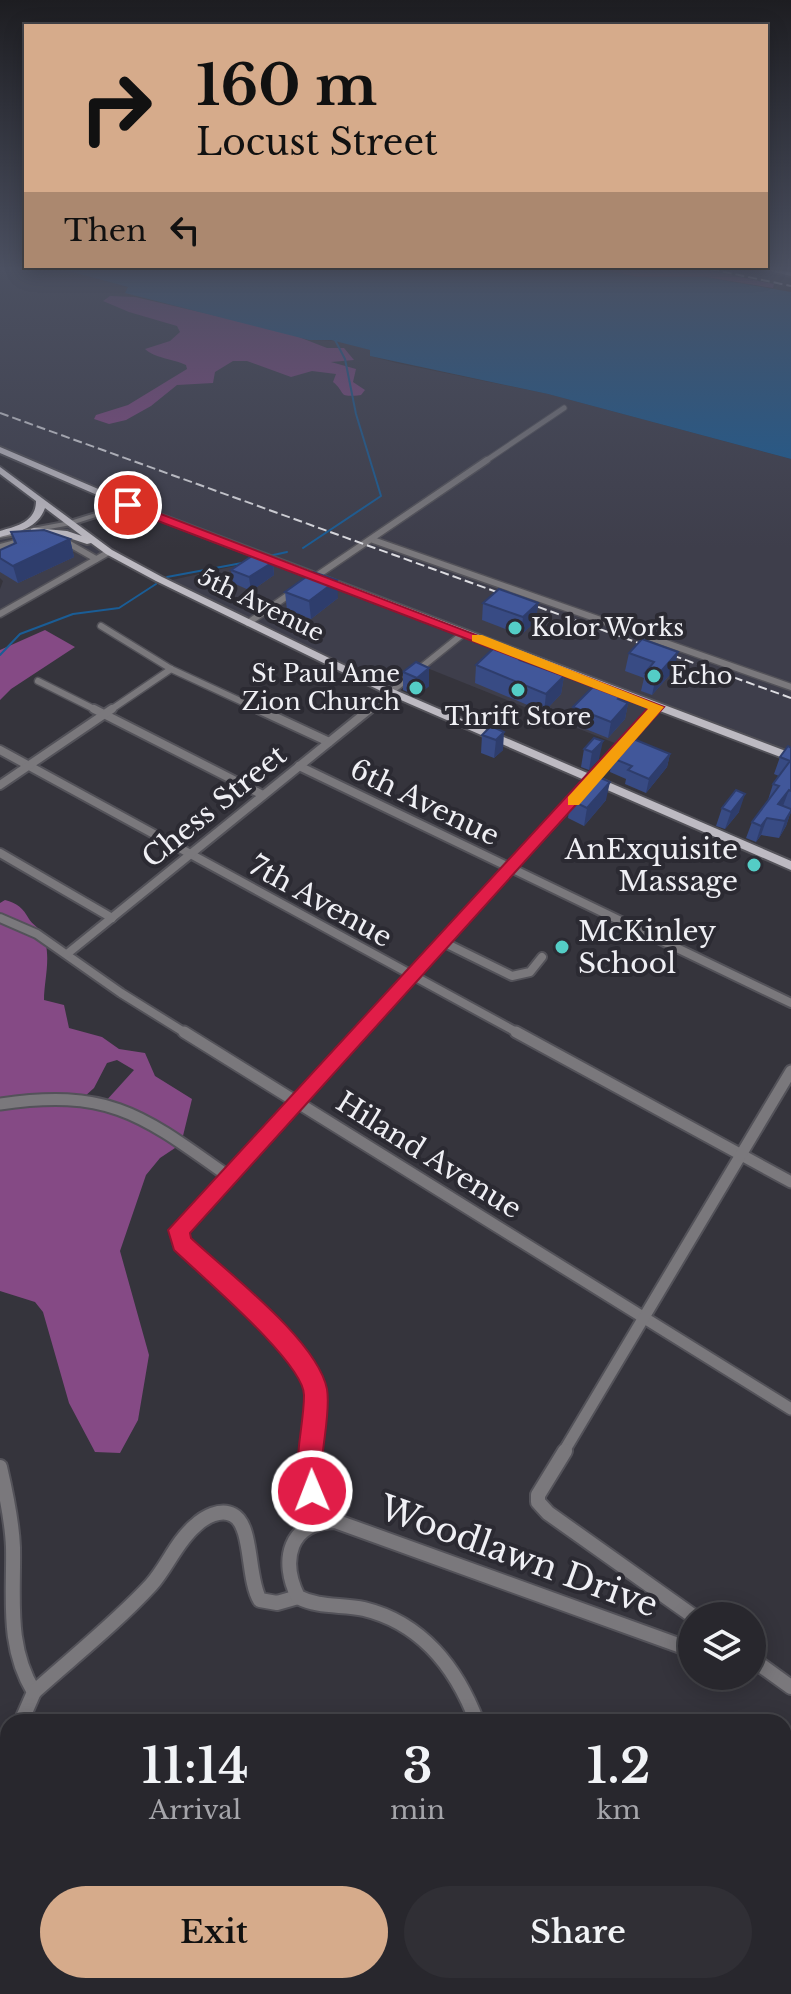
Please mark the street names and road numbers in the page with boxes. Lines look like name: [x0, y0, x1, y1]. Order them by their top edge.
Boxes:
street label: 5th Avenue: [193, 562, 329, 648]
street label: Chess Street: [135, 737, 294, 875]
street label: 6th Avenue: [345, 751, 505, 854]
street label: 7th Avenue: [243, 848, 398, 955]
street label: Hiland Avenue: [330, 1084, 528, 1226]
street label: Woodlawn Drive: [373, 1486, 664, 1626]

